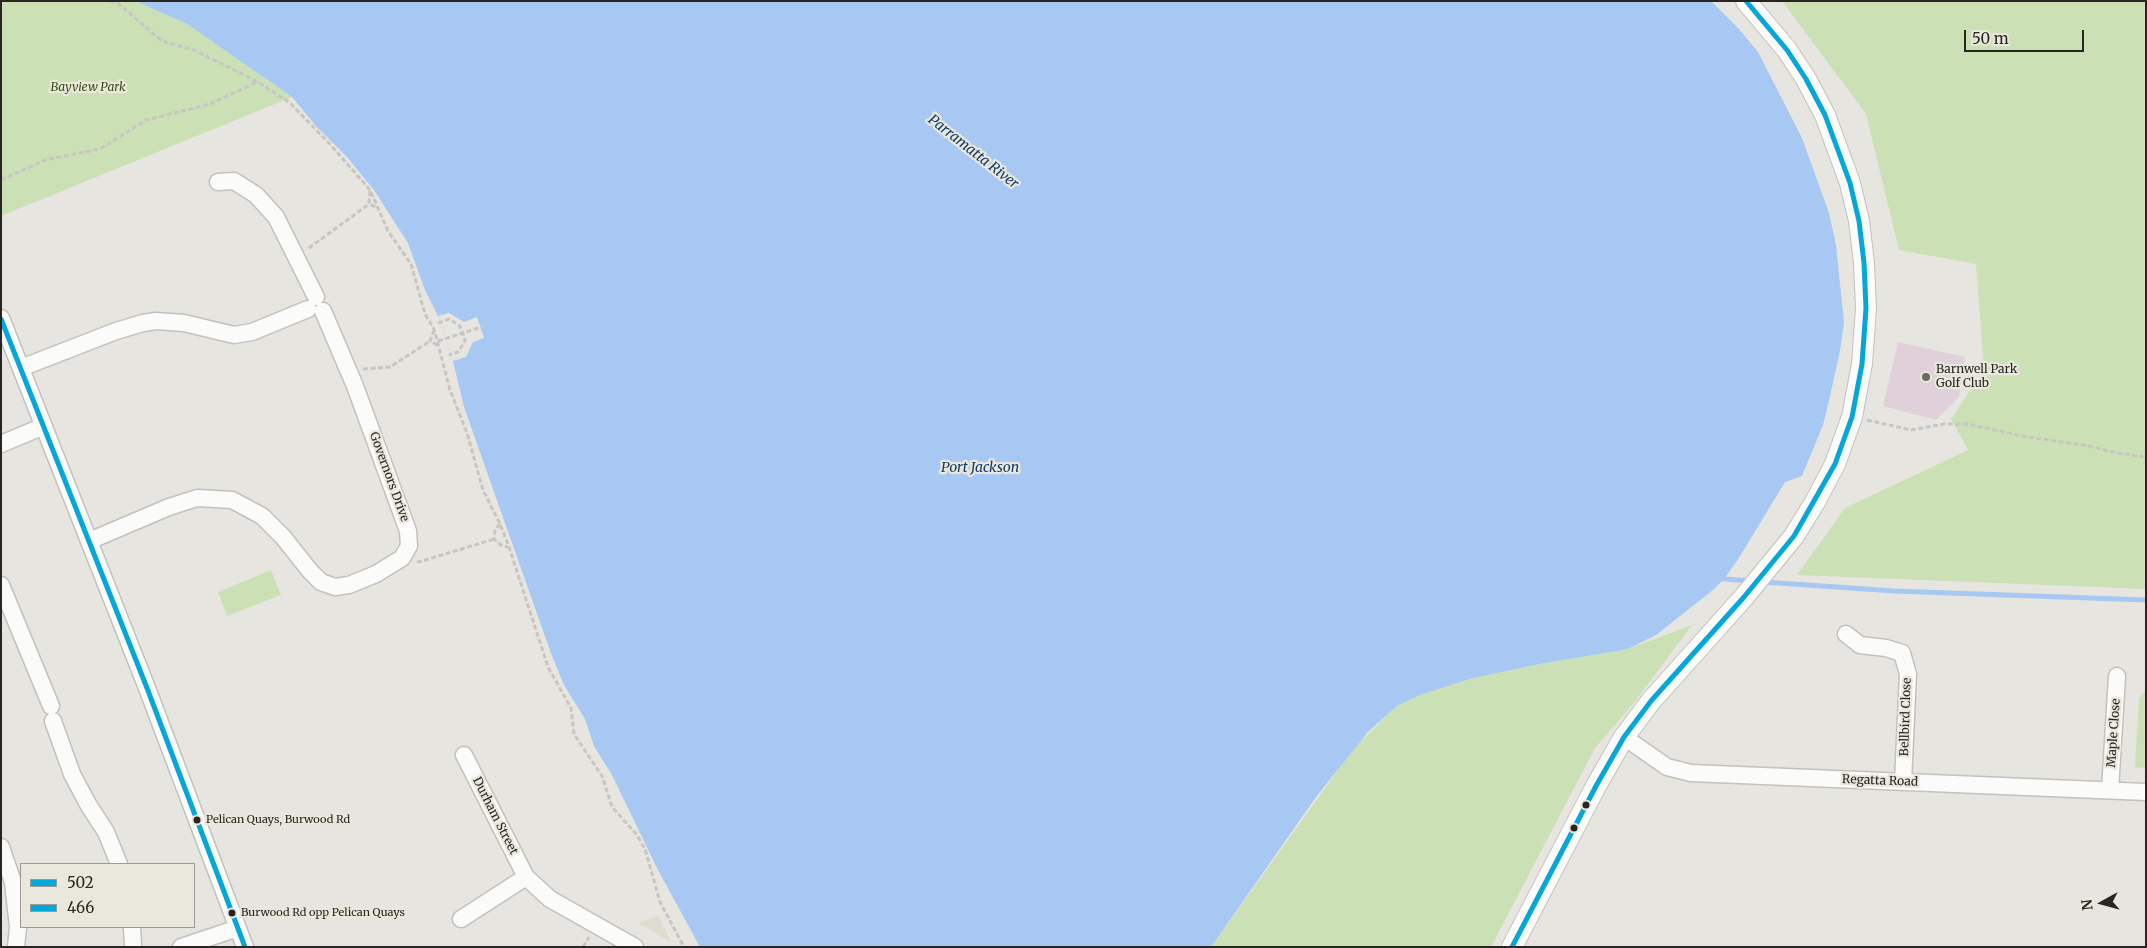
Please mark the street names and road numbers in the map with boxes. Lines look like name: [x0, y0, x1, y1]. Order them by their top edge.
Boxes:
street label: Governors Drive: [366, 430, 412, 524]
street label: Bellbird Close: [1897, 677, 1915, 757]
street label: Maple Close: [2104, 698, 2124, 768]
street label: Regatta Road: [1842, 772, 1918, 790]
street label: Durham Street: [469, 775, 521, 857]

